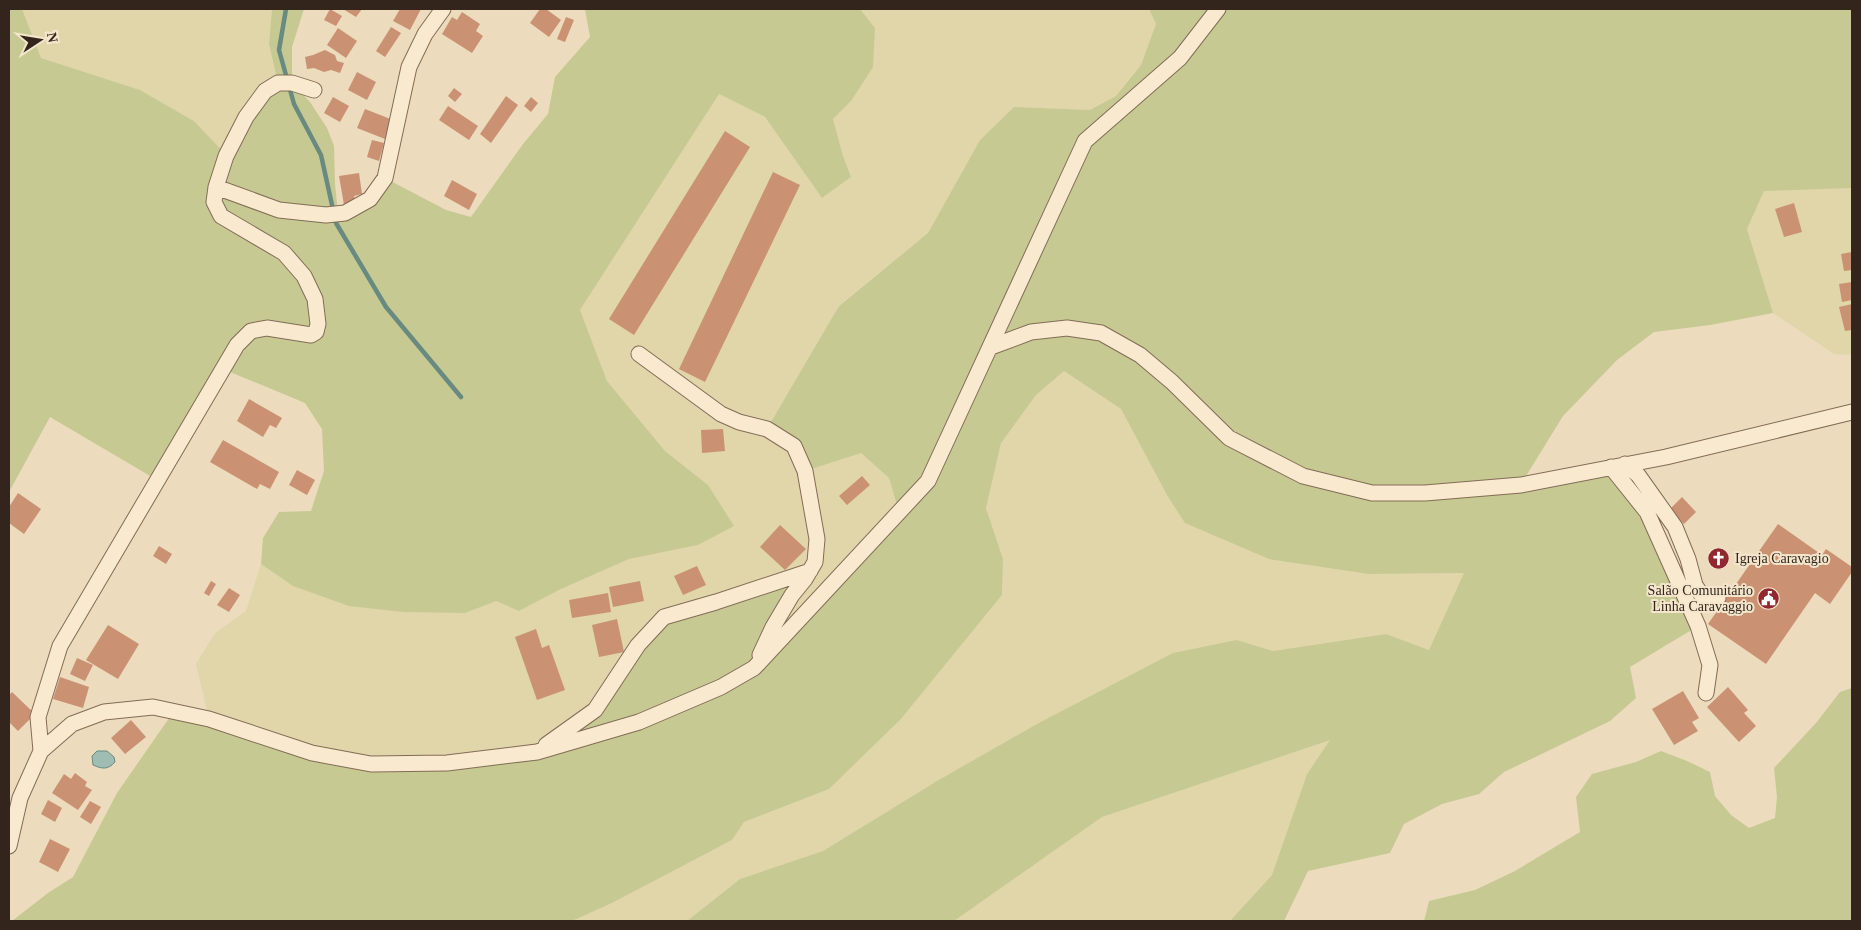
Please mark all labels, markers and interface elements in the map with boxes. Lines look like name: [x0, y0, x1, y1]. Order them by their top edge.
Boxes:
north arrow: [15, 15, 65, 65]
text: N: [44, 31, 61, 44]
church icon: Igreja Caravagio: [1707, 546, 1731, 570]
place label: Igreja Caravagio: [1735, 551, 1829, 566]
place label: Salão Comunitário Linha Caravaggio: [1648, 583, 1753, 614]
public building icon: Salão Comunitário Linha Caravaggio: [1757, 586, 1781, 610]

